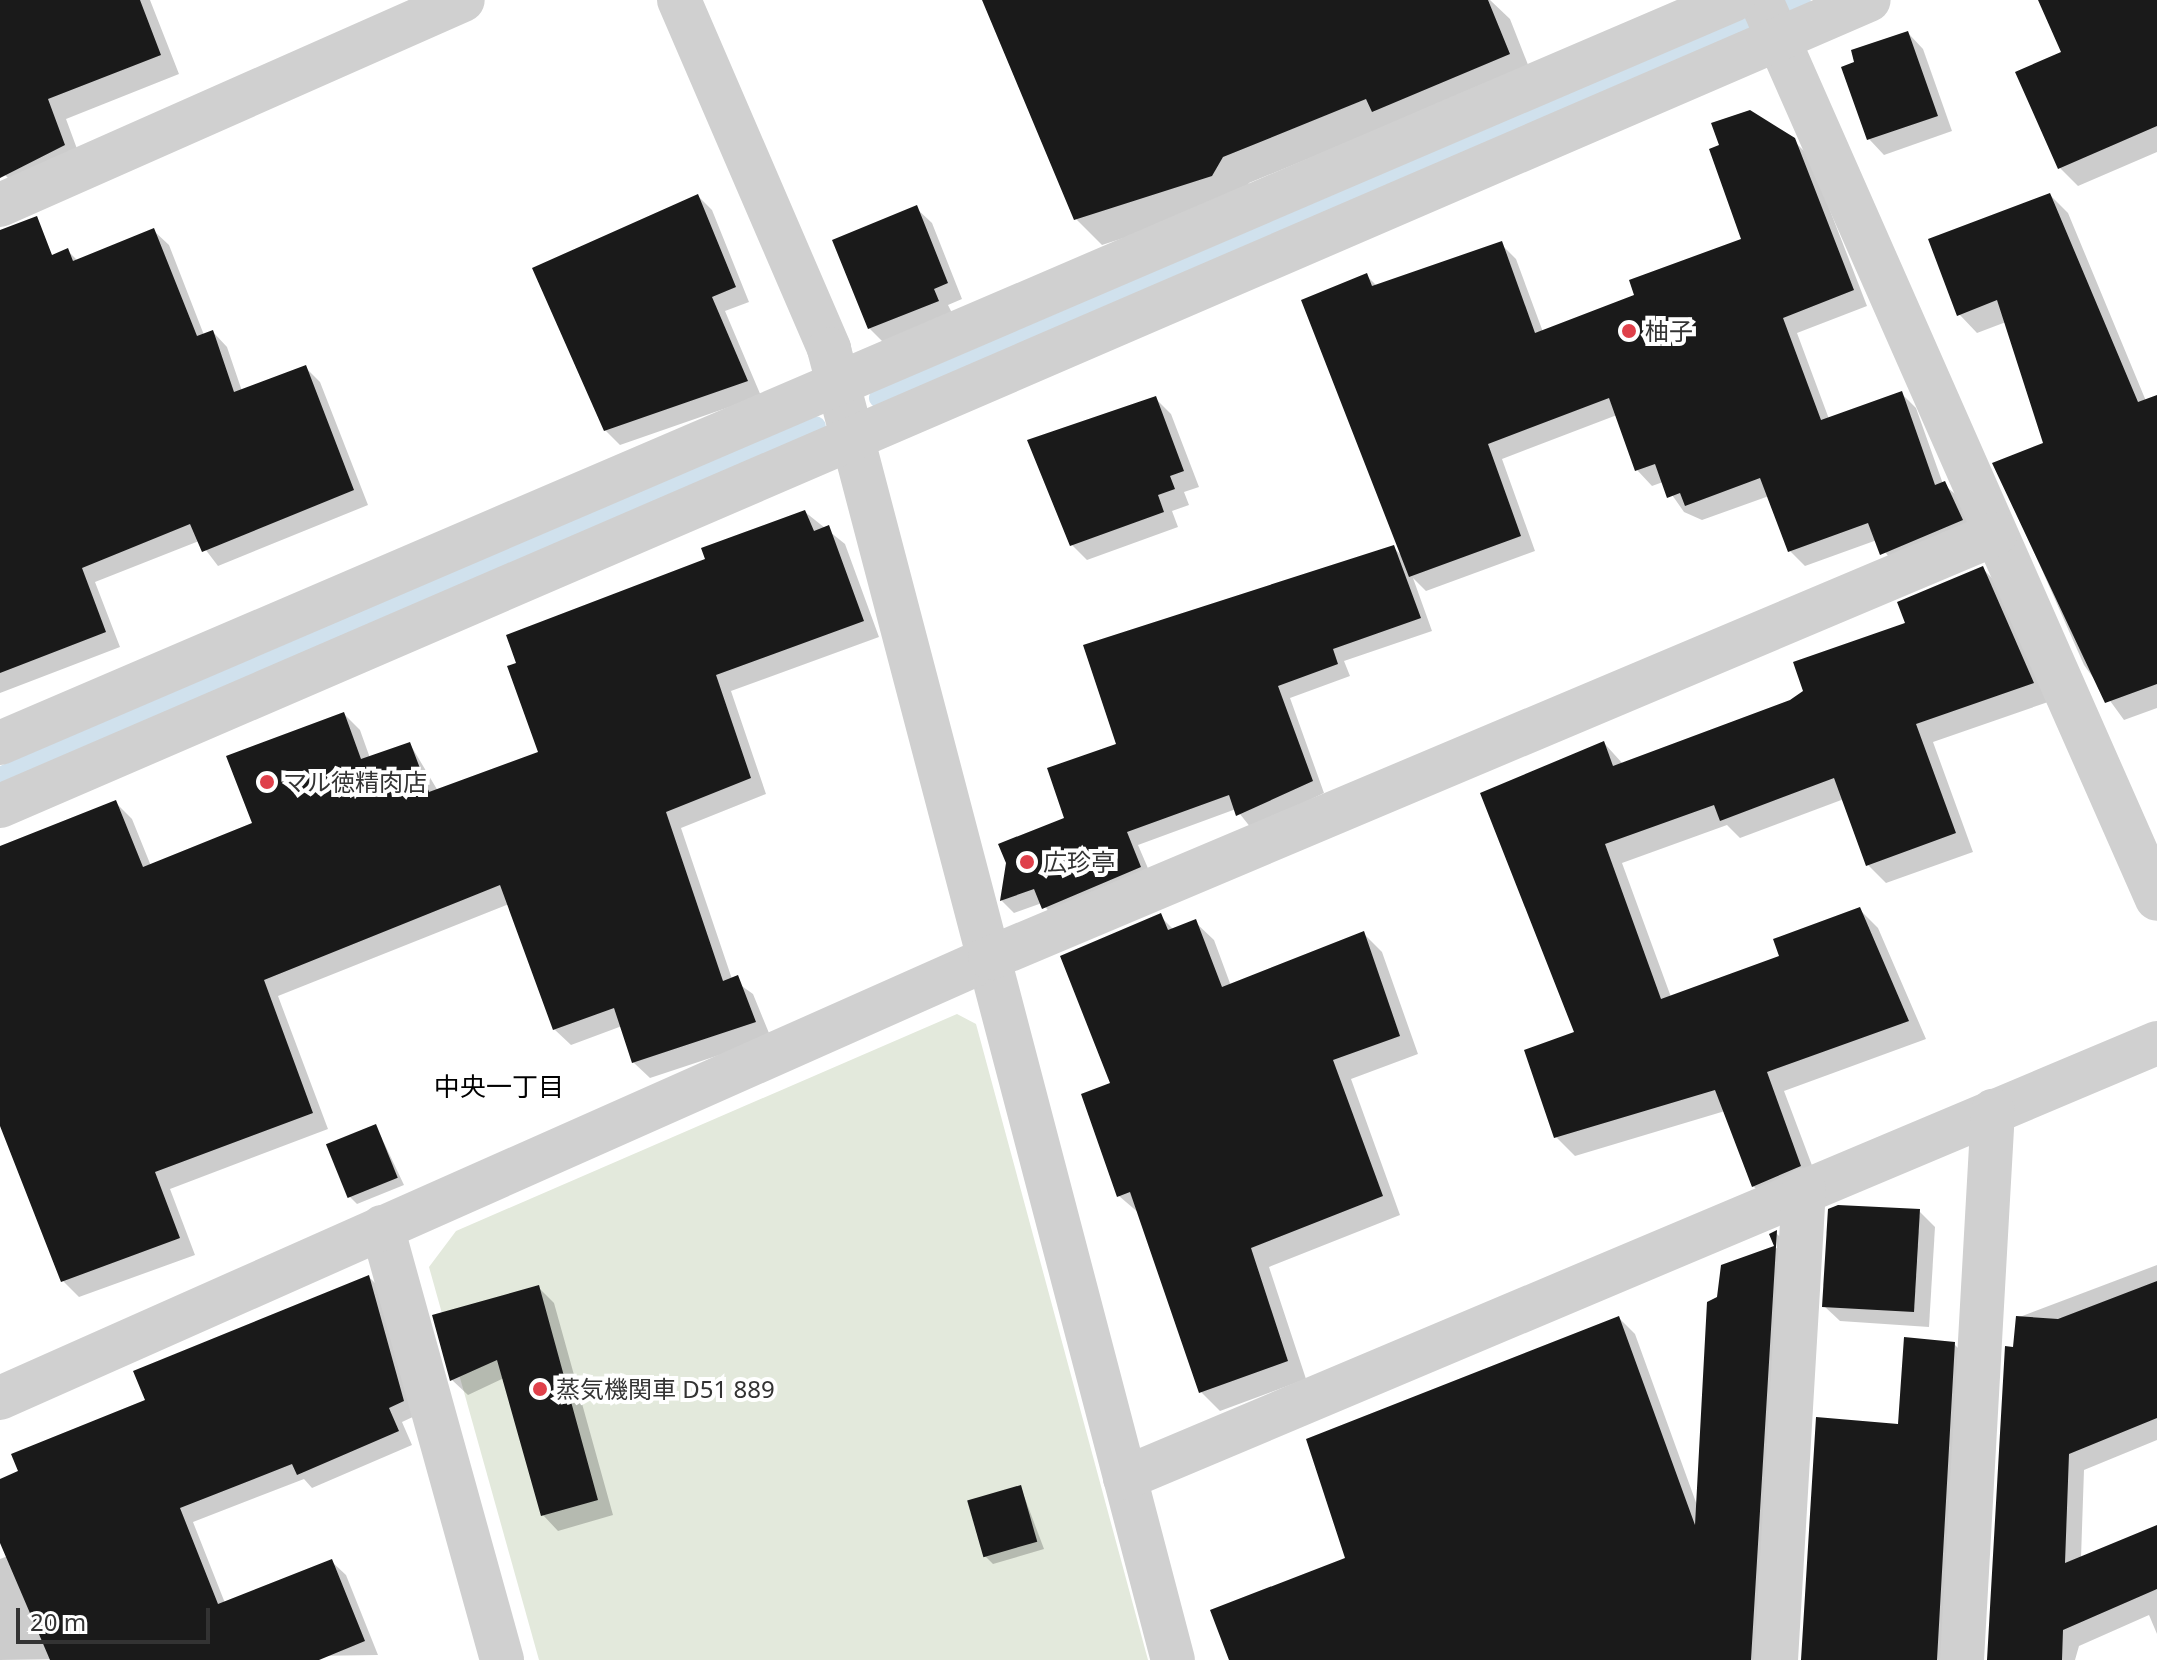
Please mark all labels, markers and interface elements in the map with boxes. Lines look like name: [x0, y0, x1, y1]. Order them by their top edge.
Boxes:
place label: 柚子: [1645, 317, 1693, 345]
marker: 柚子: [1620, 322, 1638, 340]
place label: マル徳精肉店: [283, 768, 427, 796]
marker: マル徳精肉店: [258, 773, 276, 791]
place label: 広珍亭: [1043, 848, 1115, 876]
marker: 広珍亭: [1018, 853, 1036, 871]
district label: 中央一丁目: [434, 1071, 564, 1103]
place label: 蒸気機関車 D51 889: [556, 1375, 775, 1403]
marker: 蒸気機関車 D51 889: [531, 1380, 549, 1398]
scale bar: [20, 1592, 214, 1642]
text: 20 m: [30, 1605, 86, 1638]

